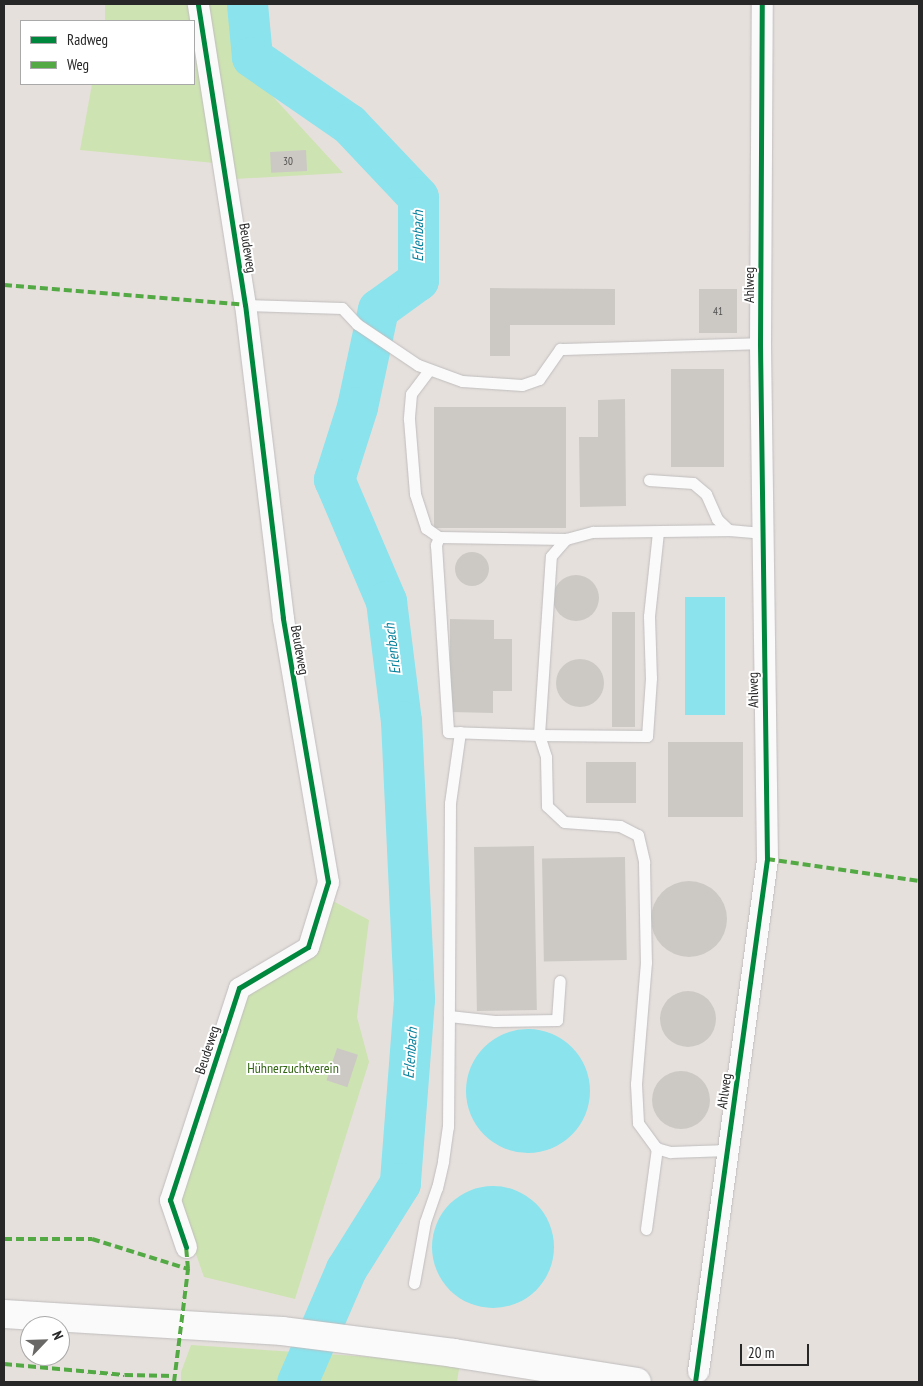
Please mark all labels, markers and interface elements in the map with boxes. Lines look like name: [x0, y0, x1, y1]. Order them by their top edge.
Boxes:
legend: [20, 20, 195, 85]
text: Radweg: [67, 30, 108, 49]
text: Weg: [67, 55, 89, 74]
house number: 30: [283, 154, 293, 168]
water label: Erlenbach: [409, 210, 427, 262]
street label: Beudeweg: [236, 222, 260, 274]
street label: Ahlweg: [741, 267, 757, 303]
house number: 41: [713, 304, 723, 318]
water label: Erlenbach: [380, 622, 404, 676]
street label: Beudeweg: [287, 624, 313, 676]
street label: Ahlweg: [744, 672, 762, 708]
street label: Beudeweg: [191, 1024, 223, 1076]
water label: Erlenbach: [399, 1027, 421, 1079]
park label: Hühnerzuchtverein: [247, 1060, 339, 1076]
street label: Ahlweg: [713, 1072, 735, 1110]
north arrow: [20, 1316, 70, 1366]
text: N: [48, 1328, 68, 1342]
scale bar: [743, 1334, 812, 1366]
text: 20 m: [748, 1343, 774, 1362]

